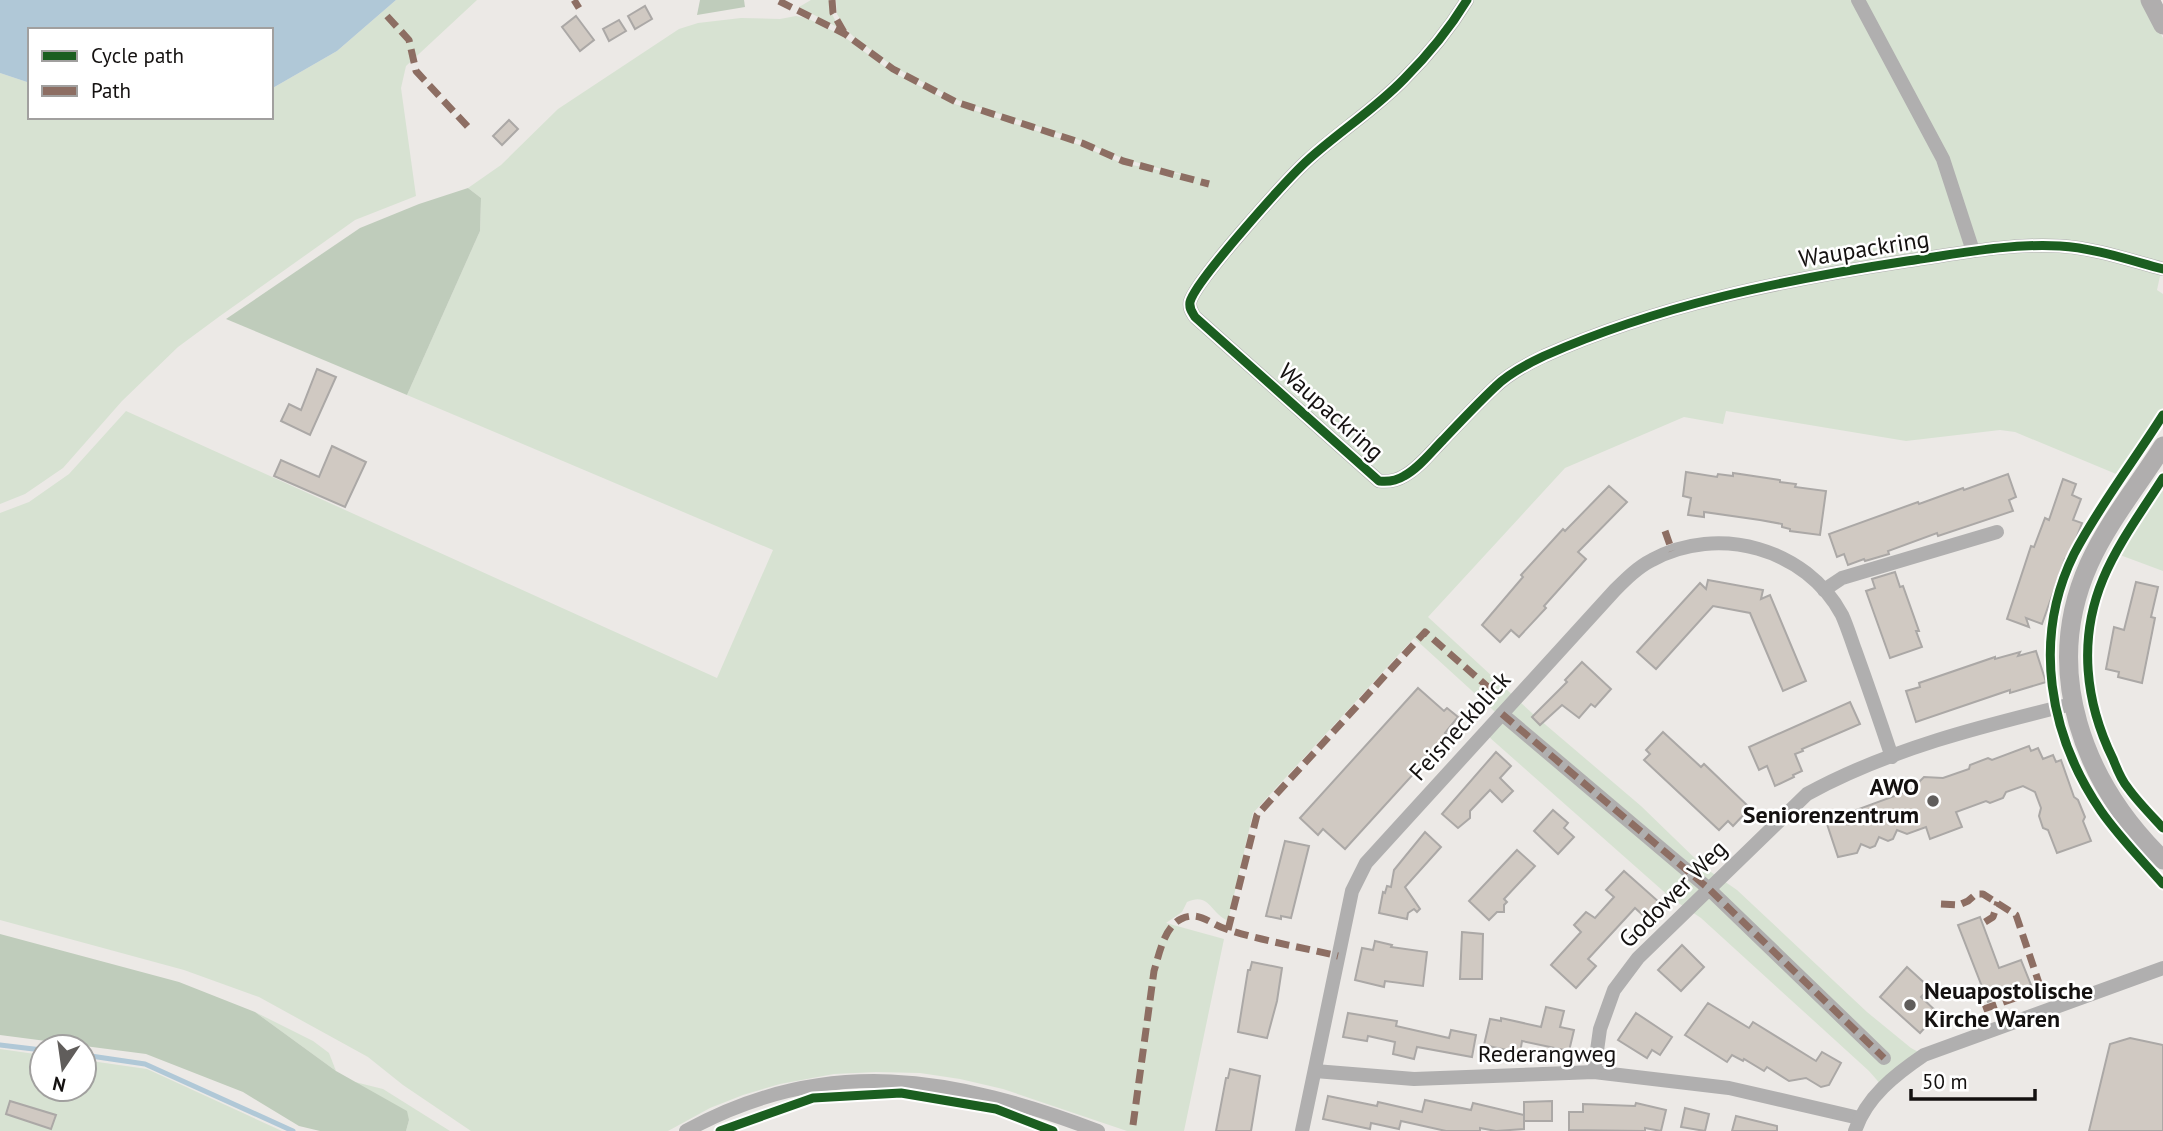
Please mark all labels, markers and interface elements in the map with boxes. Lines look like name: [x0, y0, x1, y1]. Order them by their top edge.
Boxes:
legend: [28, 28, 273, 119]
text: Cycle path: [91, 42, 184, 69]
text: Path: [91, 77, 131, 104]
street label: Waupackring: [1797, 223, 1931, 274]
street label: Waupackring: [1272, 356, 1391, 467]
street label: Feisneckblick: [1402, 664, 1517, 787]
place label: AWO Seniorenzentrum: [1743, 771, 1919, 830]
marker: AWO Seniorenzentrum: [1925, 793, 1941, 809]
street label: Godower Weg: [1612, 833, 1733, 954]
place label: Neuapostolische Kirche Waren: [1924, 975, 2093, 1034]
marker: Neuapostolische Kirche Waren: [1902, 997, 1918, 1013]
north arrow: [28, 1033, 98, 1103]
street label: Rederangweg: [1478, 1038, 1616, 1069]
scale bar: [1911, 1058, 2035, 1102]
text: 50 m: [1922, 1068, 1968, 1095]
text: N: [50, 1071, 68, 1098]

